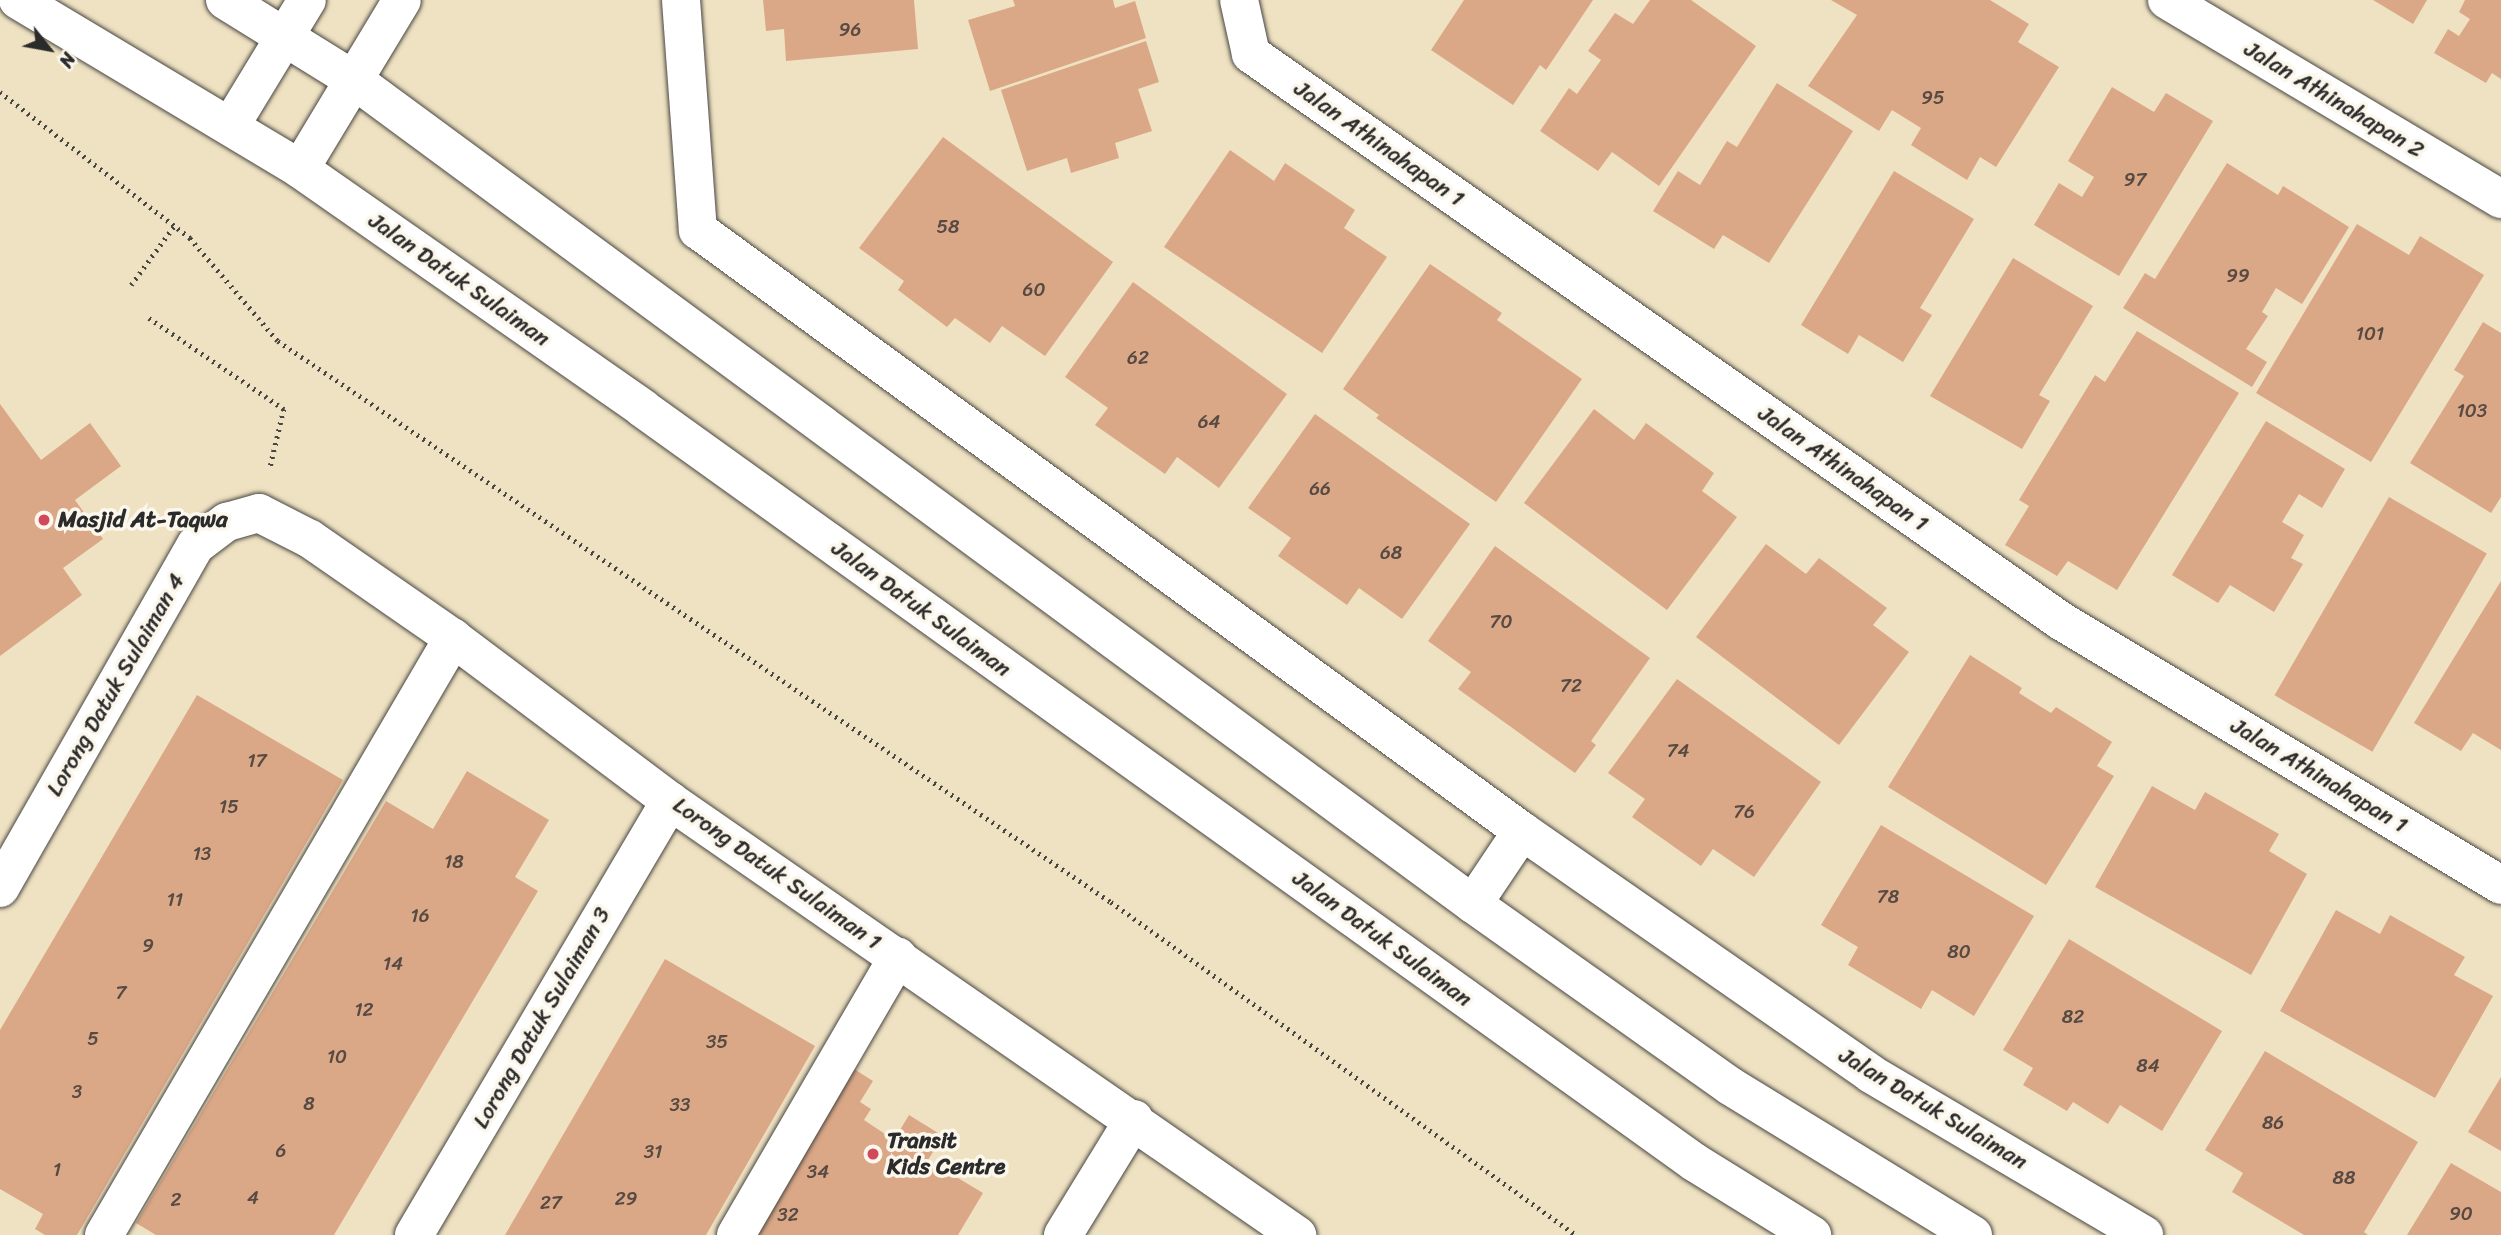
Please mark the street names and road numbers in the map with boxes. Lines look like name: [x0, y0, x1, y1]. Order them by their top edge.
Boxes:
street label: Jalan Athinahapan 2: [2239, 35, 2429, 165]
street label: Jalan Athinahapan 1: [1288, 75, 1470, 213]
street label: Jalan Datuk Sulaiman: [362, 206, 556, 354]
street label: Jalan Athinahapan 1: [1752, 400, 1934, 538]
street label: Jalan Datuk Sulaiman: [825, 534, 1017, 684]
street label: Lorong Datuk Sulaiman 4: [41, 569, 191, 801]
street label: Jalan Athinahapan 1: [2225, 712, 2413, 840]
street label: Lorong Datuk Sulaiman 1: [667, 792, 887, 956]
street label: Jalan Datuk Sulaiman: [1286, 864, 1478, 1014]
street label: Lorong Datuk Sulaiman 3: [467, 902, 617, 1134]
street label: Jalan Datuk Sulaiman: [1833, 1041, 2033, 1177]

